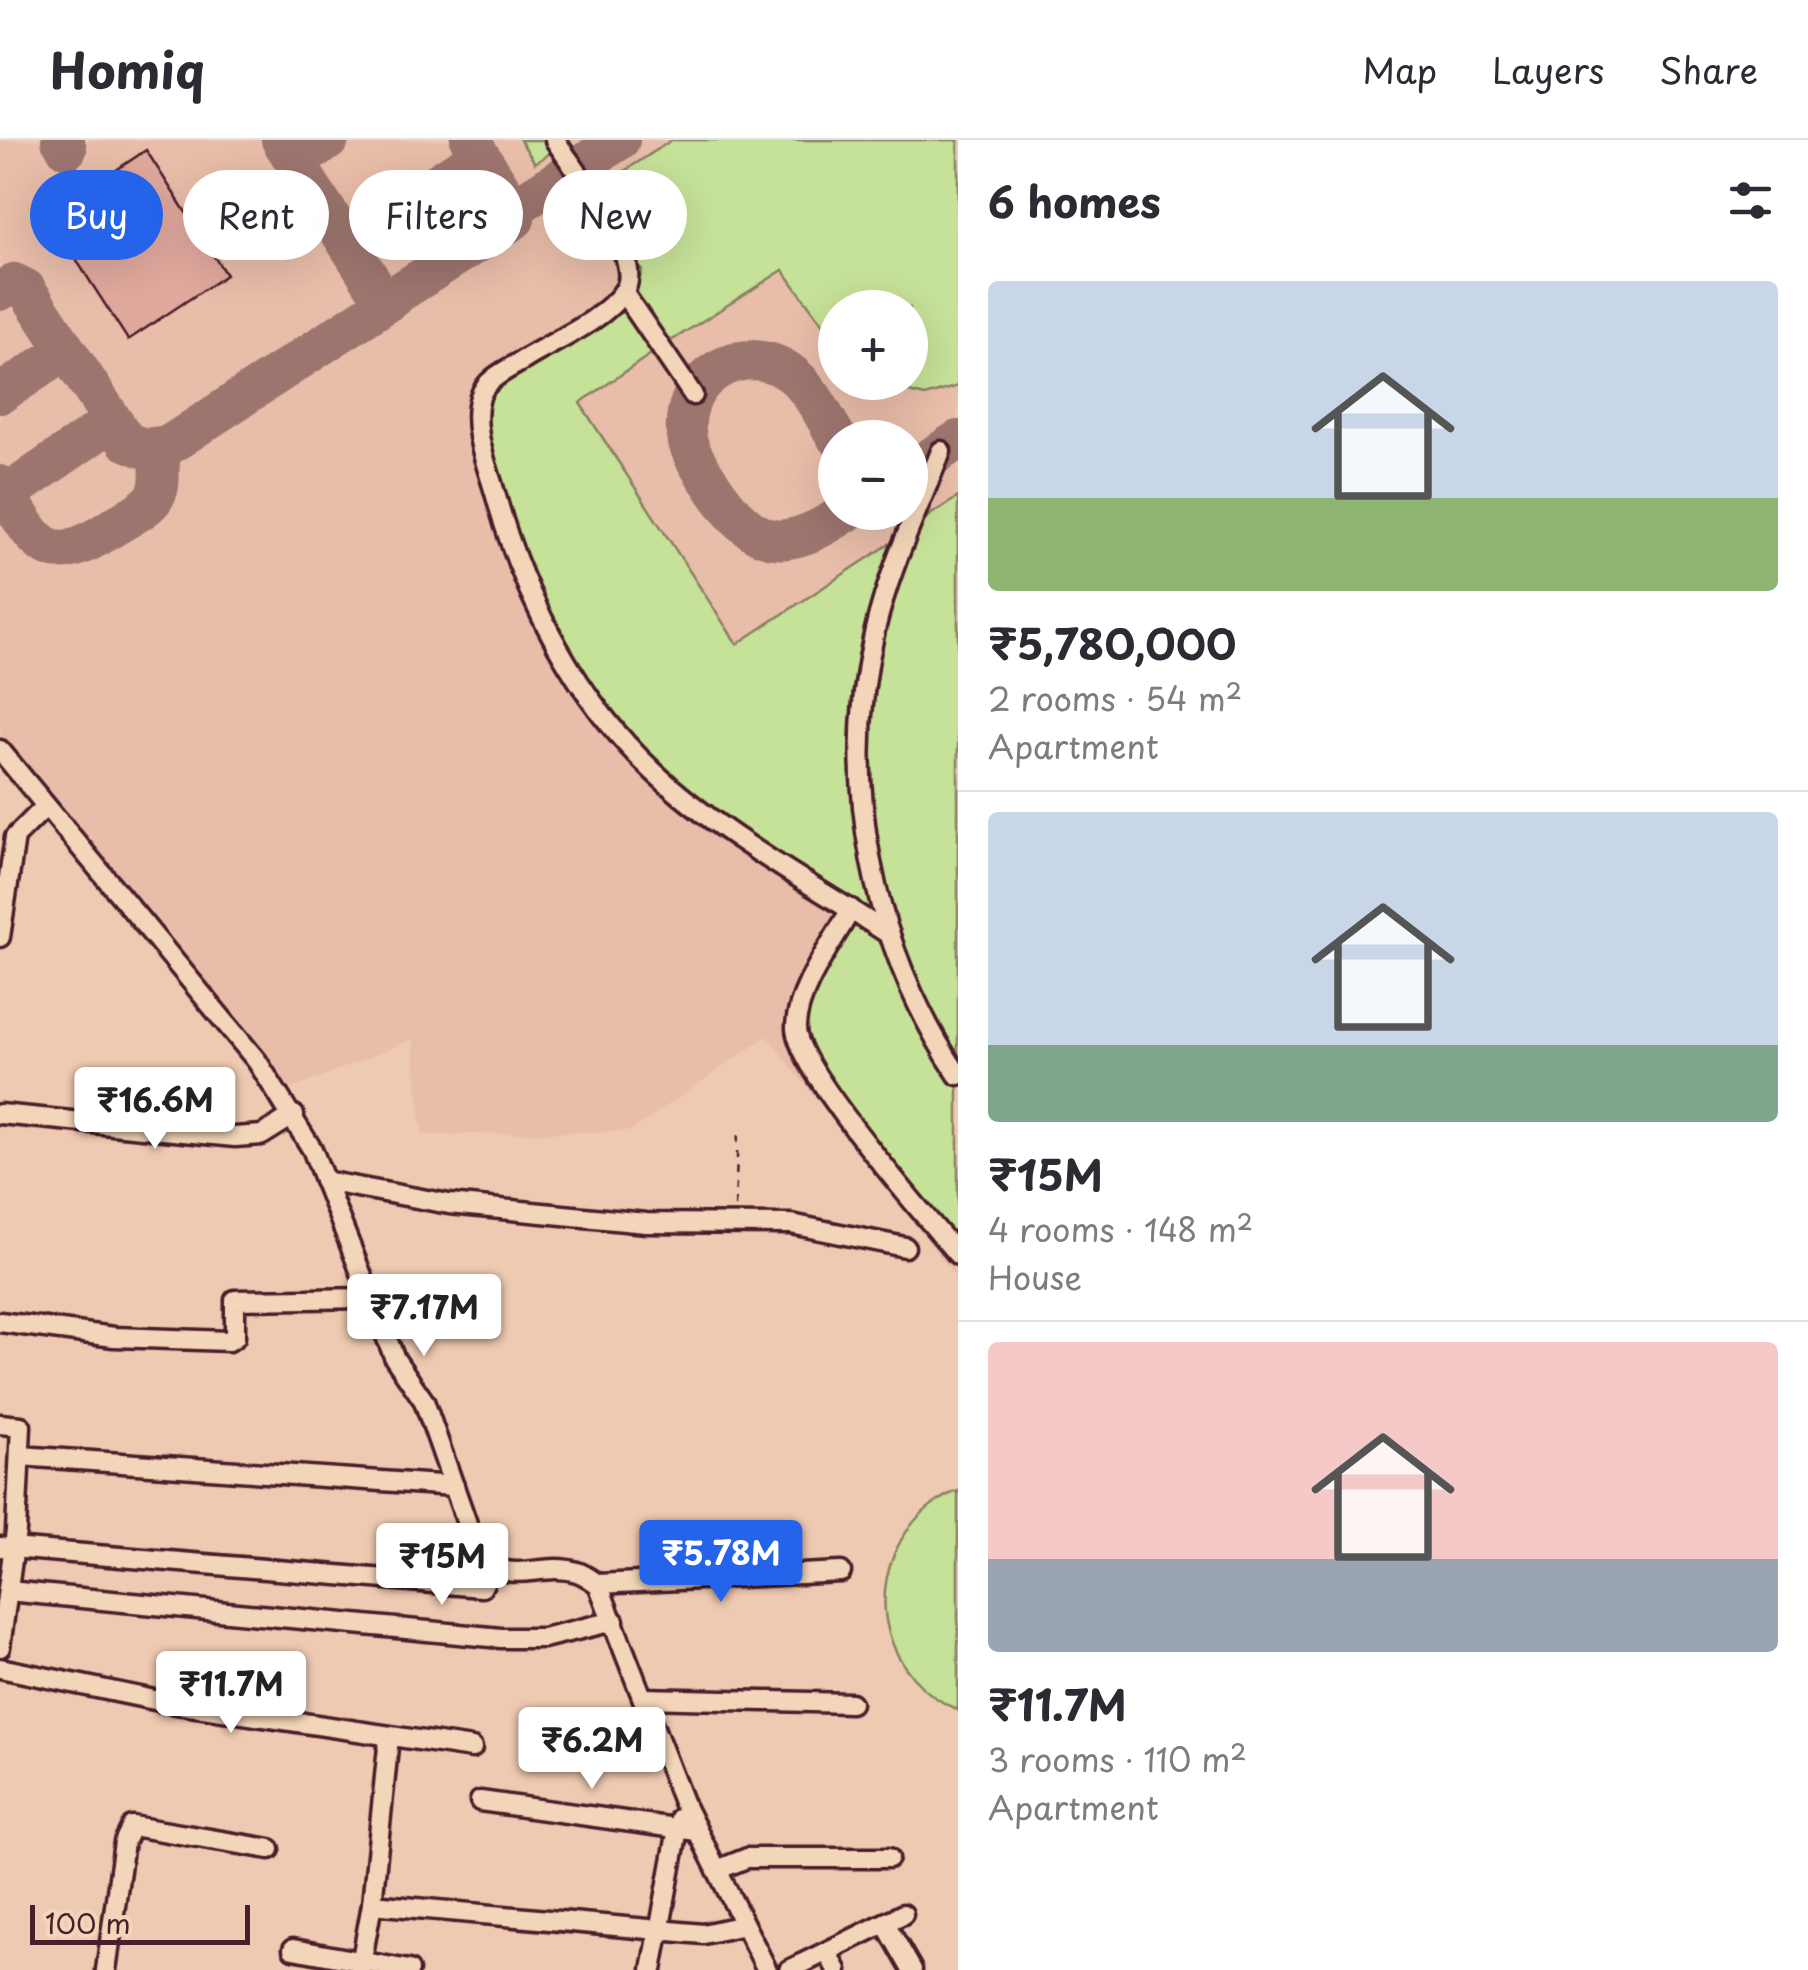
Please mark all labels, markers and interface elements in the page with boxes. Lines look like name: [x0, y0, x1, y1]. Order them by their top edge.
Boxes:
text: Homiq: [50, 33, 205, 105]
text: Map: [1362, 43, 1437, 96]
text: Layers: [1492, 43, 1604, 96]
text: Share: [1659, 43, 1758, 96]
text: 6 homes: [988, 169, 1161, 232]
chip: Buy: [30, 170, 163, 260]
chip: Rent: [183, 170, 329, 260]
chip: Filters: [349, 170, 523, 260]
chip: New: [543, 170, 687, 260]
icon: filters: [1723, 173, 1778, 228]
map controls: [818, 290, 928, 530]
button: +: [818, 290, 928, 400]
icon: home: [1293, 346, 1473, 526]
button: −: [818, 420, 928, 530]
text: ₹5,780,000: [988, 611, 1237, 674]
text: 2 rooms · 54 m²: [988, 674, 1242, 722]
text: Apartment: [988, 722, 1159, 770]
icon: home: [1293, 877, 1473, 1057]
pin: ₹16.6M: [74, 1067, 236, 1152]
text: ₹16.6M: [96, 1075, 214, 1123]
text: ₹15M: [988, 1142, 1103, 1205]
text: 4 rooms · 148 m²: [988, 1205, 1253, 1253]
text: House: [988, 1253, 1082, 1301]
pin: ₹7.17M: [343, 1274, 505, 1359]
text: ₹7.17M: [369, 1282, 479, 1330]
icon: home: [1293, 1407, 1473, 1587]
pin: ₹5.78M: [640, 1520, 802, 1605]
pin: ₹15M: [383, 1523, 501, 1608]
text: ₹5.78M: [661, 1528, 781, 1576]
text: ₹15M: [398, 1531, 486, 1579]
pin: ₹11.7M: [150, 1651, 312, 1736]
text: ₹11.7M: [178, 1659, 284, 1707]
text: ₹11.7M: [988, 1672, 1127, 1735]
pin: ₹6.2M: [522, 1707, 662, 1792]
text: ₹6.2M: [540, 1715, 644, 1763]
text: 3 rooms · 110 m²: [988, 1735, 1247, 1783]
text: Apartment: [988, 1783, 1159, 1831]
scale bar: [30, 1900, 250, 1944]
text: 100 m: [45, 1901, 131, 1944]

